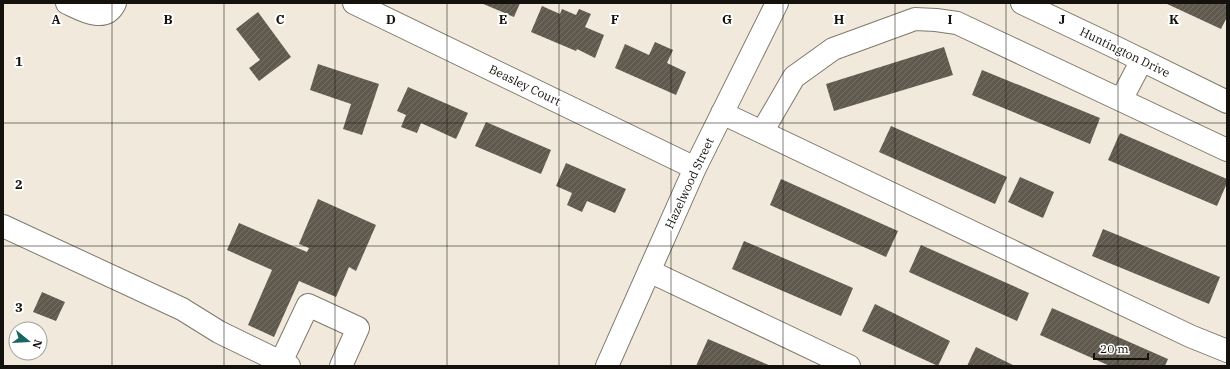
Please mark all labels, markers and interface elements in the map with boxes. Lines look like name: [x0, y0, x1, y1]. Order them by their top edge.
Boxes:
text: A: [51, 11, 61, 28]
text: B: [163, 11, 173, 28]
text: C: [276, 11, 285, 28]
text: D: [386, 11, 396, 28]
text: E: [499, 11, 507, 28]
text: F: [611, 11, 619, 28]
text: G: [722, 11, 732, 28]
text: H: [834, 11, 845, 28]
text: I: [948, 11, 953, 28]
text: J: [1059, 11, 1066, 28]
text: K: [1169, 11, 1179, 28]
street label: Huntington Drive: [1077, 24, 1173, 80]
text: 1: [15, 53, 23, 70]
street label: Beasley Court: [487, 61, 563, 109]
street label: Hazelwood Street: [661, 135, 717, 231]
text: 2: [15, 176, 23, 193]
text: 3: [15, 299, 23, 316]
north arrow: [8, 321, 48, 361]
scale bar: [1094, 335, 1148, 361]
text: N: [29, 338, 46, 351]
text: 20 m: [1100, 341, 1129, 356]

